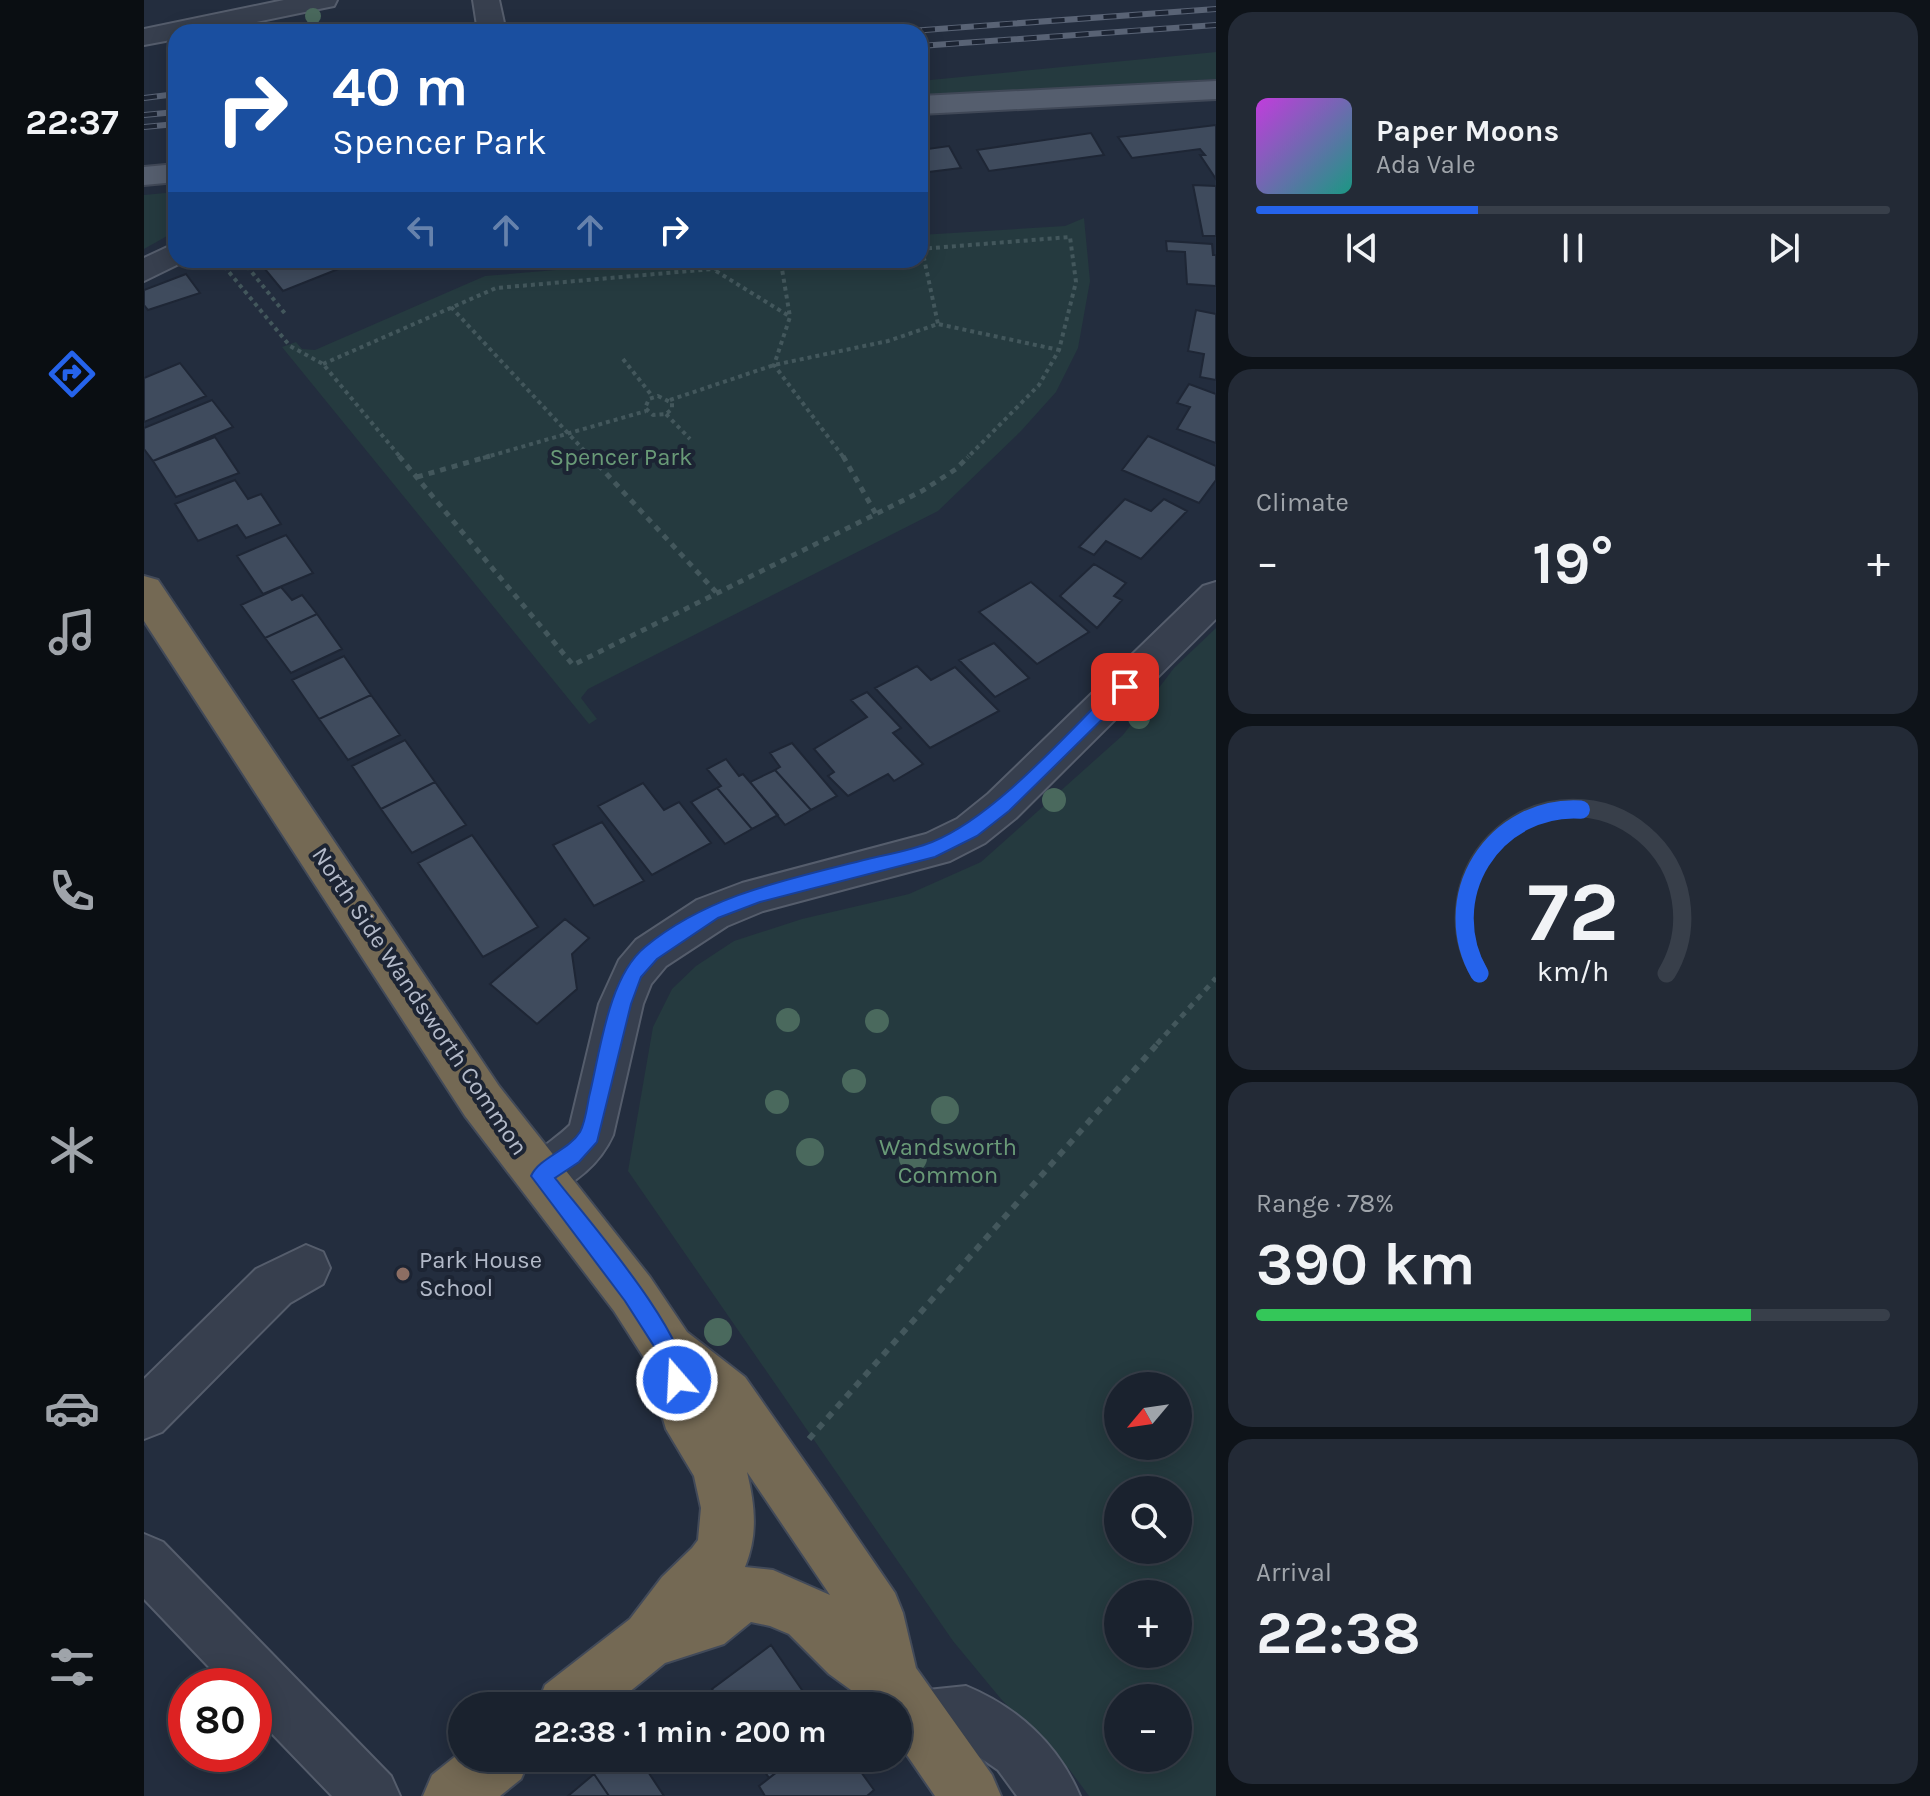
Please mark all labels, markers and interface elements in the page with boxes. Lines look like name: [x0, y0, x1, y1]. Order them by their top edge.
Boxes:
text: 40 m: [332, 54, 468, 119]
icon: right: [200, 56, 304, 160]
text: 22:37: [25, 101, 119, 143]
text: Paper Moons: [1376, 113, 1559, 149]
text: Spencer Park: [332, 121, 547, 163]
text: Ada Vale: [1376, 149, 1476, 180]
icon: left: [400, 208, 444, 252]
icon: ahead: [484, 208, 528, 252]
icon: ahead: [568, 208, 612, 252]
icon: right: [652, 208, 696, 252]
icon: previous: [1340, 226, 1384, 270]
icon: pause: [1551, 226, 1595, 270]
icon: next: [1762, 226, 1806, 270]
icon: directions: [44, 346, 100, 402]
park label: Spencer Park: [549, 443, 693, 471]
text: Climate: [1256, 487, 1349, 518]
text: 19°: [1532, 528, 1614, 598]
text: −: [1256, 537, 1279, 588]
text: +: [1867, 537, 1890, 588]
icon: music: [44, 604, 100, 660]
pin: [1091, 653, 1159, 721]
icon: arrive: [1103, 665, 1147, 709]
street label: North Side Wandsworth Common: [306, 842, 534, 1160]
icon: phone: [44, 863, 100, 919]
text: 72: [1527, 864, 1619, 961]
text: km/h: [1537, 955, 1609, 988]
icon: climate: [44, 1122, 100, 1178]
park label: Wandsworth Common: [879, 1133, 1017, 1189]
text: Range · 78%: [1256, 1188, 1394, 1219]
text: 390 km: [1256, 1229, 1475, 1299]
place label: Park House School: [419, 1246, 542, 1302]
marker: Park House School: [394, 1265, 412, 1283]
position arrow: [635, 1338, 719, 1422]
north arrow: [1104, 1372, 1192, 1460]
map controls: [1104, 1372, 1192, 1772]
icon: car: [44, 1380, 100, 1436]
button: search: [1104, 1476, 1192, 1564]
text: Arrival: [1256, 1557, 1332, 1588]
button: +: [1104, 1580, 1192, 1668]
text: 22:38: [1256, 1598, 1421, 1668]
icon: filters: [44, 1639, 100, 1695]
speed limit sign: 80: [168, 1668, 272, 1772]
button: −: [1104, 1684, 1192, 1772]
text: 22:38 · 1 min · 200 m: [533, 1714, 827, 1750]

